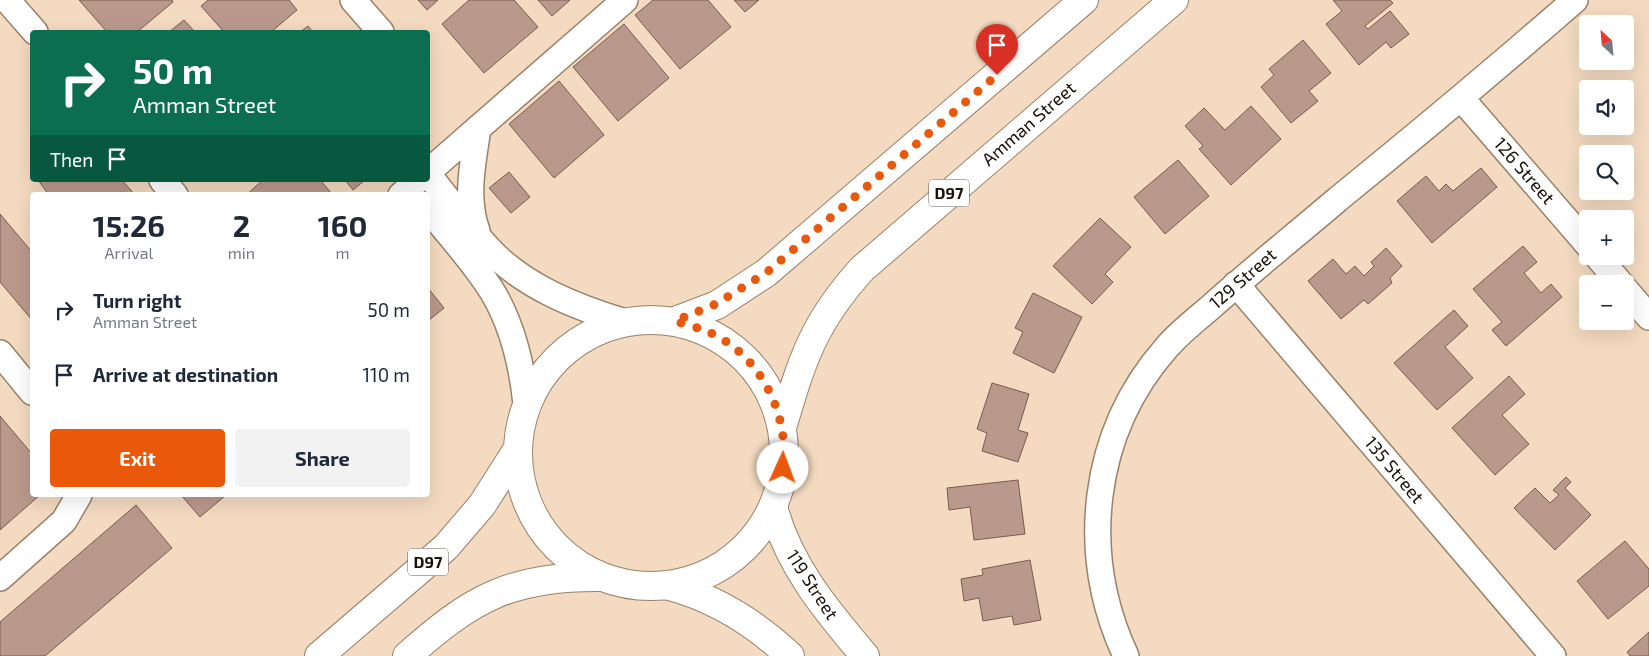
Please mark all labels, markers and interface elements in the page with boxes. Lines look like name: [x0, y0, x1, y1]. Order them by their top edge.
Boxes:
north arrow: [1579, 15, 1634, 70]
map controls: [1579, 15, 1634, 330]
pin: [976, 24, 1018, 75]
icon: arrive: [983, 31, 1011, 59]
text: 50 m: [133, 49, 213, 91]
icon: right: [50, 50, 115, 115]
street label: Amman Street: [977, 76, 1080, 170]
button: sound: [1579, 80, 1634, 135]
text: Amman Street: [133, 91, 276, 117]
street label: 126 Street: [1490, 132, 1560, 208]
icon: arrive: [103, 145, 131, 173]
button: search: [1579, 145, 1634, 200]
text: Then: [50, 148, 93, 171]
road number: D97: [929, 180, 969, 207]
text: 15:26: [93, 207, 165, 243]
text: 2: [233, 207, 250, 243]
text: 160: [318, 207, 367, 243]
button: +: [1579, 210, 1634, 265]
text: Arrival: [105, 243, 153, 262]
text: min: [228, 243, 255, 262]
text: m: [336, 243, 350, 262]
street label: 129 Street: [1204, 243, 1280, 313]
button: −: [1579, 275, 1634, 330]
text: Turn right: [93, 289, 181, 312]
icon: right: [50, 296, 78, 324]
text: 50 m: [367, 298, 410, 321]
text: Amman Street: [93, 312, 197, 331]
icon: arrive: [50, 361, 78, 389]
text: Arrive at destination: [93, 363, 278, 386]
text: 110 m: [363, 363, 410, 386]
button: Exit: [50, 429, 225, 487]
button: Share: [235, 429, 410, 487]
street label: 135 Street: [1360, 431, 1429, 508]
position arrow: [756, 441, 808, 493]
street label: 119 Street: [782, 545, 844, 624]
road number: D97: [408, 548, 448, 576]

